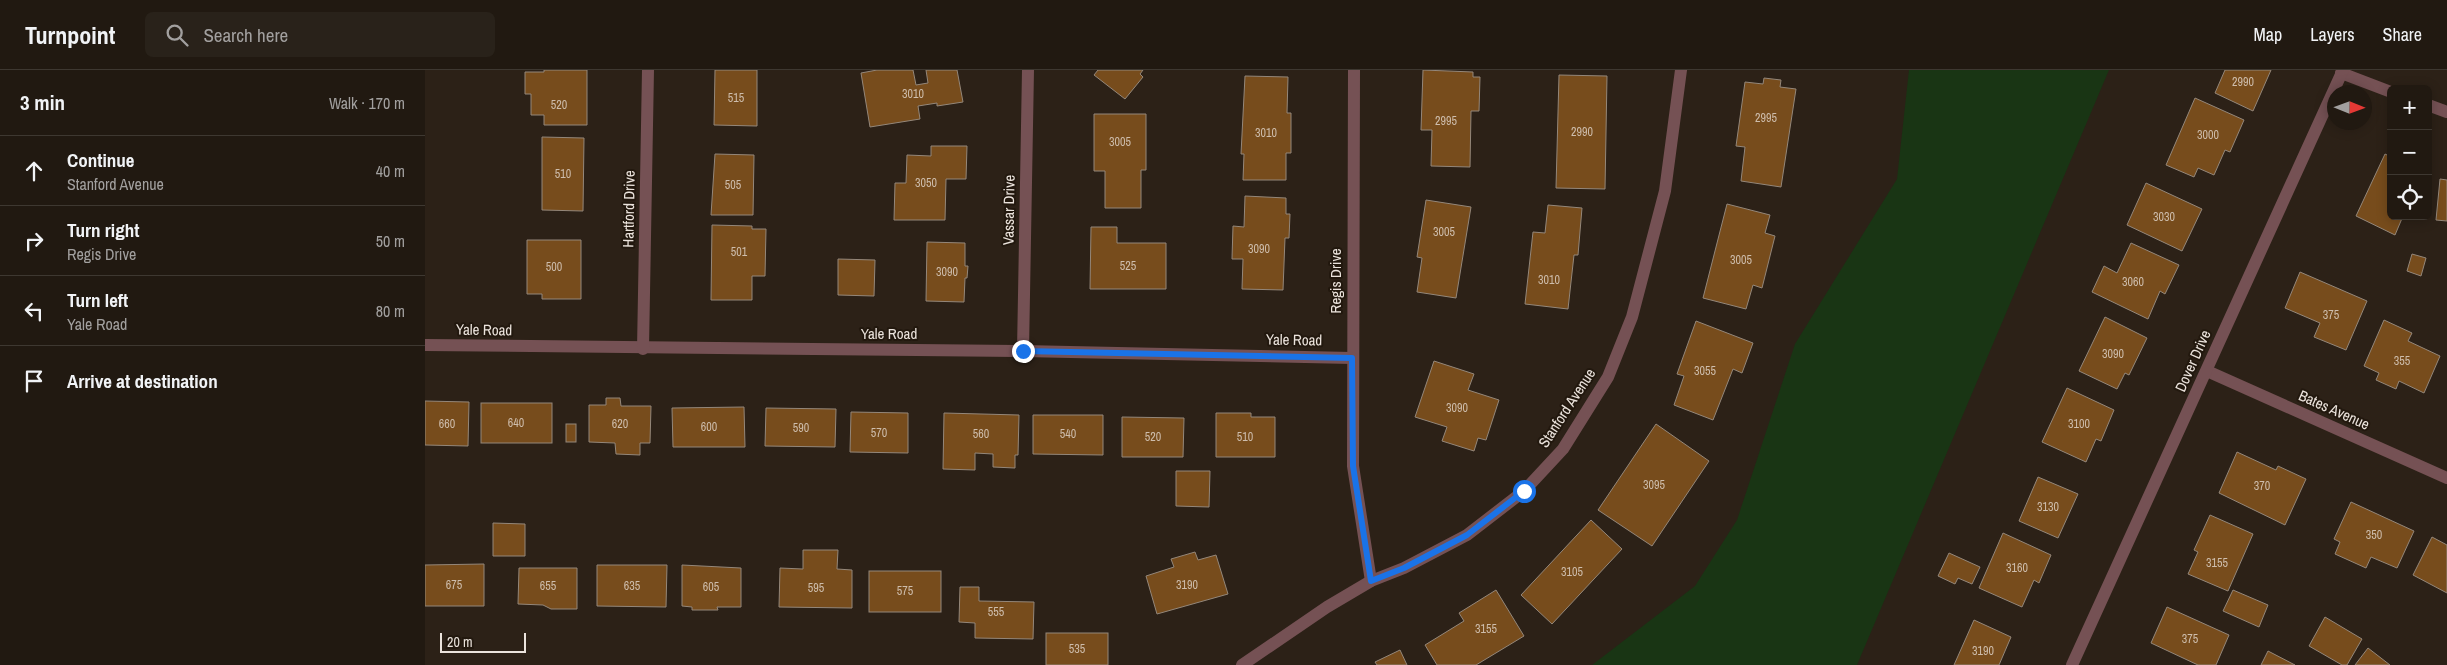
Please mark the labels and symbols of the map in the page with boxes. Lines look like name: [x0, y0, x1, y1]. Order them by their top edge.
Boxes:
house number: 2990: [2232, 74, 2254, 90]
north arrow: [2327, 85, 2372, 130]
house number: 3010: [902, 86, 924, 102]
house number: 515: [728, 90, 745, 106]
house number: 520: [551, 97, 567, 113]
house number: 2995: [1755, 110, 1777, 126]
house number: 2995: [1435, 113, 1457, 129]
house number: 2990: [1571, 124, 1593, 140]
house number: 3010: [1255, 125, 1277, 141]
house number: 3000: [2197, 127, 2219, 143]
house number: 3005: [1109, 134, 1131, 150]
house number: 510: [555, 166, 571, 182]
street label: Hartford Drive: [617, 170, 640, 248]
house number: 3050: [915, 175, 937, 191]
street label: Vassar Drive: [997, 175, 1020, 245]
house number: 505: [725, 177, 742, 193]
house number: 3030: [2153, 209, 2175, 225]
house number: 3005: [1433, 224, 1455, 240]
house number: 3090: [1248, 241, 1270, 257]
house number: 501: [731, 244, 748, 260]
street label: Regis Drive: [1325, 248, 1346, 313]
house number: 3005: [1730, 252, 1752, 268]
house number: 525: [1120, 258, 1137, 274]
house number: 500: [546, 259, 562, 275]
house number: 3090: [936, 264, 958, 280]
house number: 3010: [1538, 272, 1560, 288]
house number: 3060: [2122, 274, 2144, 290]
house number: 375: [2323, 307, 2340, 323]
street label: Yale Road: [456, 319, 512, 340]
street label: Yale Road: [861, 323, 917, 344]
street label: Dover Drive: [2170, 326, 2216, 395]
street label: Yale Road: [1266, 329, 1322, 350]
route end: [1012, 340, 1035, 363]
house number: 3090: [2102, 346, 2124, 362]
house number: 355: [2394, 353, 2411, 369]
house number: 3055: [1694, 363, 1716, 379]
street label: Stanford Avenue: [1533, 364, 1600, 452]
street label: Bates Avenue: [2295, 385, 2373, 435]
house number: 3090: [1446, 400, 1468, 416]
house number: 640: [508, 415, 524, 431]
house number: 660: [439, 416, 455, 432]
house number: 620: [612, 416, 628, 432]
house number: 3100: [2068, 416, 2090, 432]
house number: 600: [701, 419, 717, 435]
house number: 590: [793, 420, 809, 436]
house number: 570: [871, 425, 887, 441]
house number: 560: [973, 426, 989, 442]
house number: 540: [1060, 426, 1076, 442]
house number: 520: [1145, 429, 1161, 445]
house number: 510: [1237, 429, 1253, 445]
house number: 3095: [1643, 477, 1665, 493]
house number: 370: [2254, 478, 2270, 494]
route start: [1513, 480, 1536, 503]
house number: 3130: [2037, 499, 2059, 515]
house number: 350: [2366, 527, 2382, 543]
house number: 3155: [2206, 555, 2228, 571]
house number: 3160: [2006, 560, 2028, 576]
house number: 3105: [1561, 564, 1583, 580]
house number: 675: [446, 577, 463, 593]
house number: 3190: [1176, 577, 1198, 593]
house number: 655: [540, 578, 557, 594]
house number: 635: [624, 578, 641, 594]
house number: 605: [703, 579, 720, 595]
house number: 595: [808, 580, 825, 596]
house number: 575: [897, 583, 914, 599]
house number: 555: [988, 604, 1005, 620]
house number: 3155: [1475, 621, 1497, 637]
scale bar: [440, 630, 526, 653]
house number: 375: [2182, 631, 2199, 647]
house number: 535: [1069, 641, 1086, 657]
house number: 3190: [1972, 643, 1994, 659]

